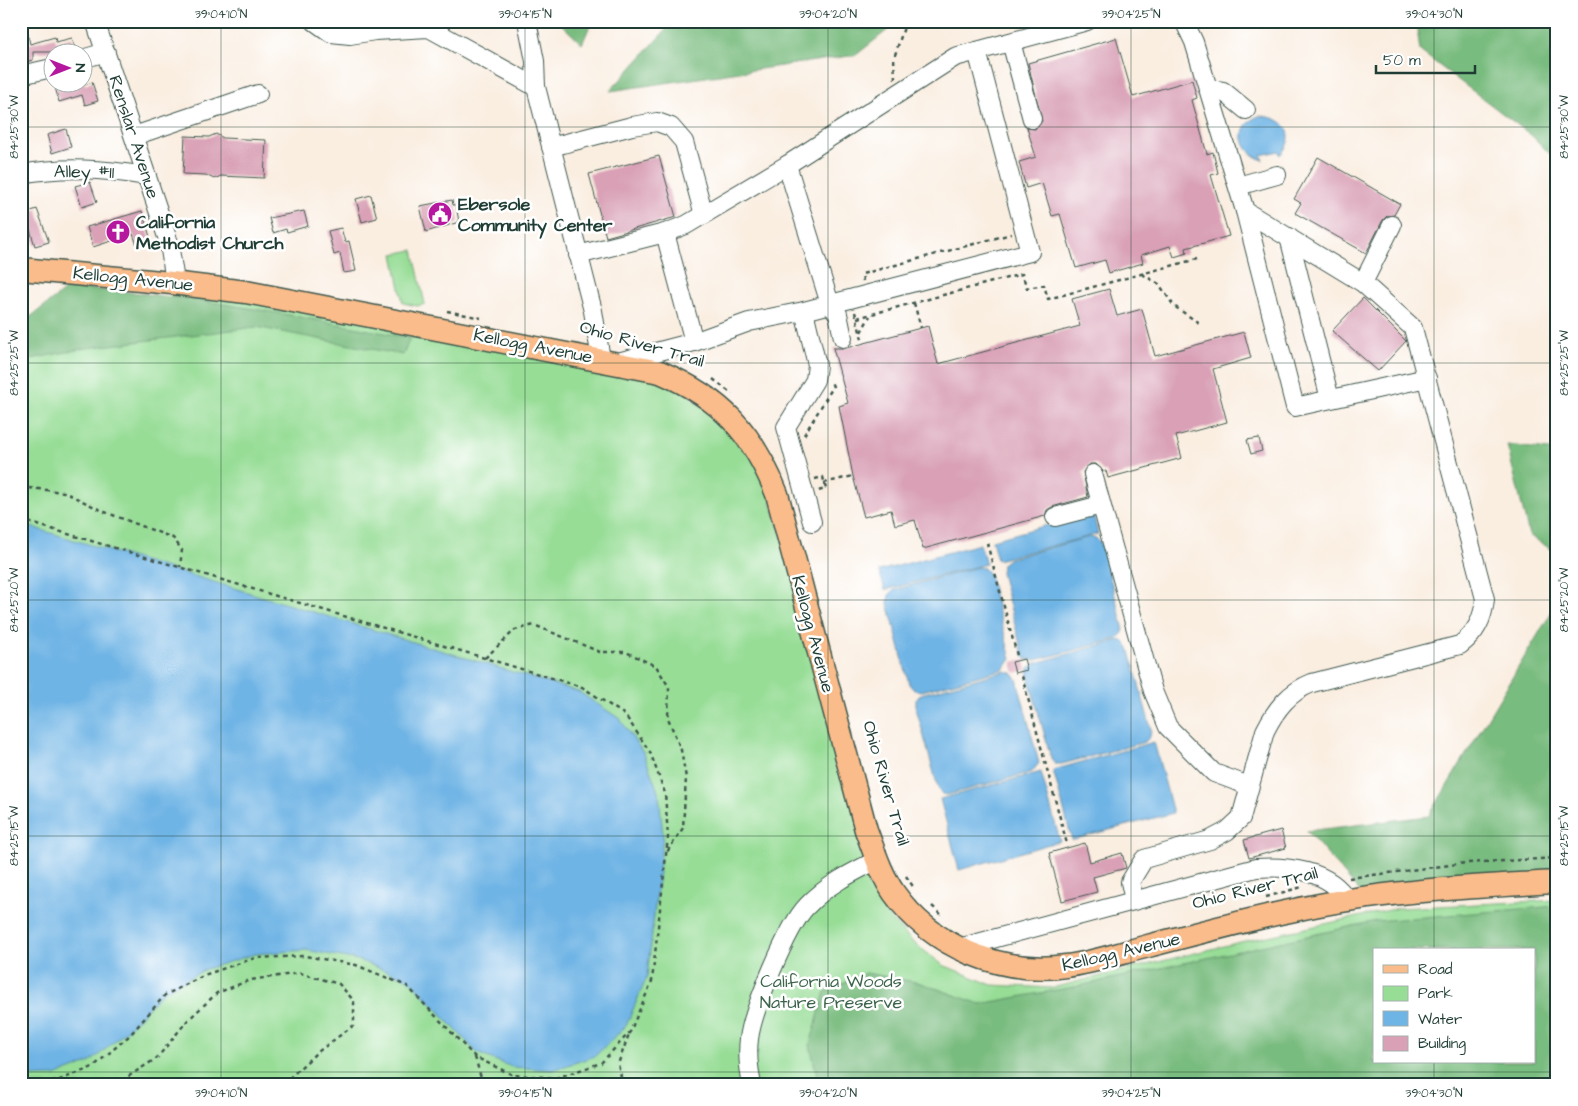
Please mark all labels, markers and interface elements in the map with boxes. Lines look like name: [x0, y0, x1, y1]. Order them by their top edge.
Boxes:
text: 39°04'10"N: [195, 6, 248, 23]
text: 39°04'15"N: [498, 6, 552, 23]
text: 39°04'20"N: [799, 6, 858, 23]
text: 39°04'25"N: [1102, 6, 1161, 23]
text: 39°04'30"N: [1405, 6, 1463, 23]
north arrow: [42, 42, 92, 92]
scale bar: [1376, 42, 1474, 74]
text: 50 m: [1383, 50, 1421, 71]
text: N: [70, 64, 90, 73]
street label: Renslar Avenue: [102, 72, 166, 202]
text: 84°25'30"W: [6, 94, 23, 159]
text: 84°25'30"W: [1556, 94, 1573, 159]
street label: Alley #11: [54, 159, 114, 186]
place label: Ebersole Community Center: [458, 192, 613, 239]
public building icon: Ebersole Community Center: [427, 201, 453, 227]
place label: California Methodist Church: [136, 210, 285, 256]
church icon: California Methodist Church: [105, 219, 131, 245]
street label: Kellogg Avenue: [72, 260, 195, 299]
street label: Ohio River Trail: [577, 314, 707, 374]
street label: Kellogg Avenue: [471, 322, 595, 371]
text: 84°25'25"W: [6, 330, 23, 396]
text: 84°25'25"W: [1556, 330, 1573, 396]
text: 84°25'20"W: [6, 567, 23, 632]
text: 84°25'20"W: [1556, 567, 1573, 632]
street label: Kellogg Avenue: [784, 572, 841, 696]
street label: Ohio River Trail: [856, 718, 916, 848]
text: 84°25'15"W: [6, 805, 23, 866]
text: 84°25'15"W: [1556, 805, 1573, 866]
street label: Ohio River Trail: [1190, 860, 1321, 916]
street label: Kellogg Avenue: [1059, 926, 1183, 979]
legend: [1373, 948, 1536, 1064]
text: Road: [1418, 959, 1453, 980]
park label: California Woods Nature Preserve: [760, 969, 903, 1015]
text: Park: [1418, 983, 1453, 1004]
text: Water: [1418, 1009, 1462, 1030]
text: Building: [1418, 1033, 1466, 1055]
text: 39°04'10"N: [195, 1085, 248, 1102]
text: 39°04'15"N: [498, 1085, 552, 1102]
text: 39°04'20"N: [799, 1085, 858, 1102]
text: 39°04'25"N: [1102, 1085, 1161, 1102]
text: 39°04'30"N: [1405, 1085, 1463, 1102]

